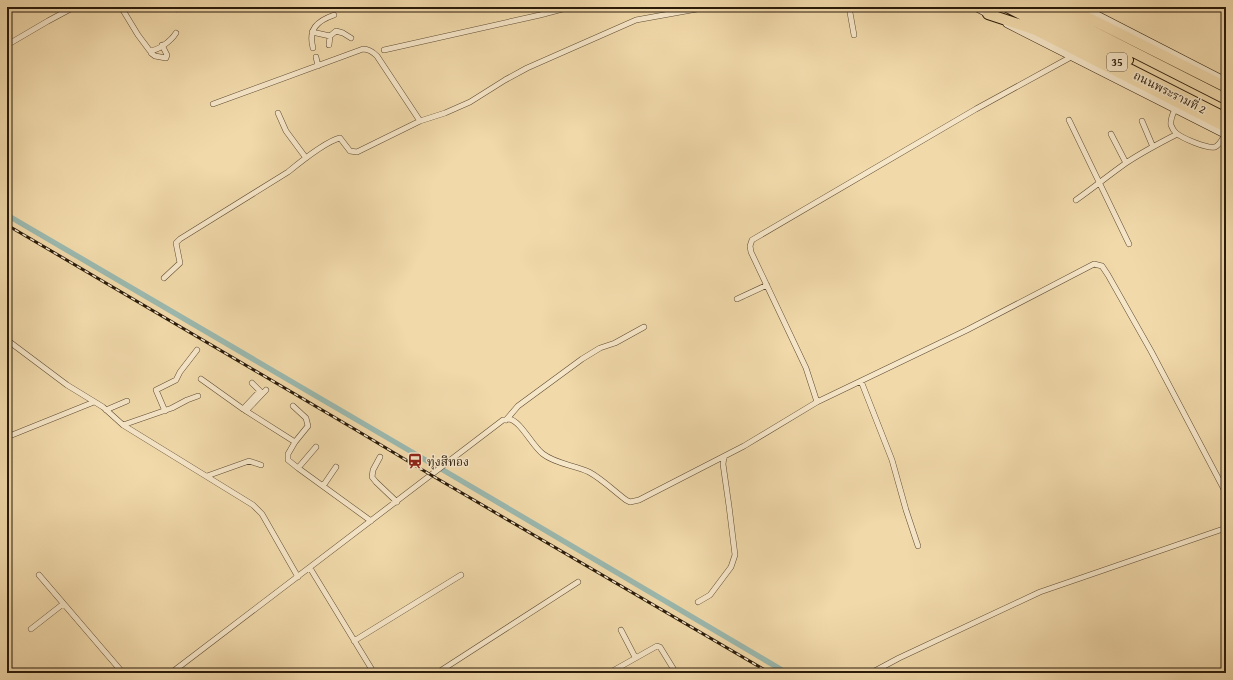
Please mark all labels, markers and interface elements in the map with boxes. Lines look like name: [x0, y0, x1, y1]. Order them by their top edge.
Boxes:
road number: 35: [1107, 53, 1127, 71]
street label: ถนนพระรามที่ 2: [1131, 66, 1209, 118]
station icon: ทุ่งสีทอง: [406, 452, 424, 470]
place label: ทุ่งสีทอง: [427, 453, 469, 470]

